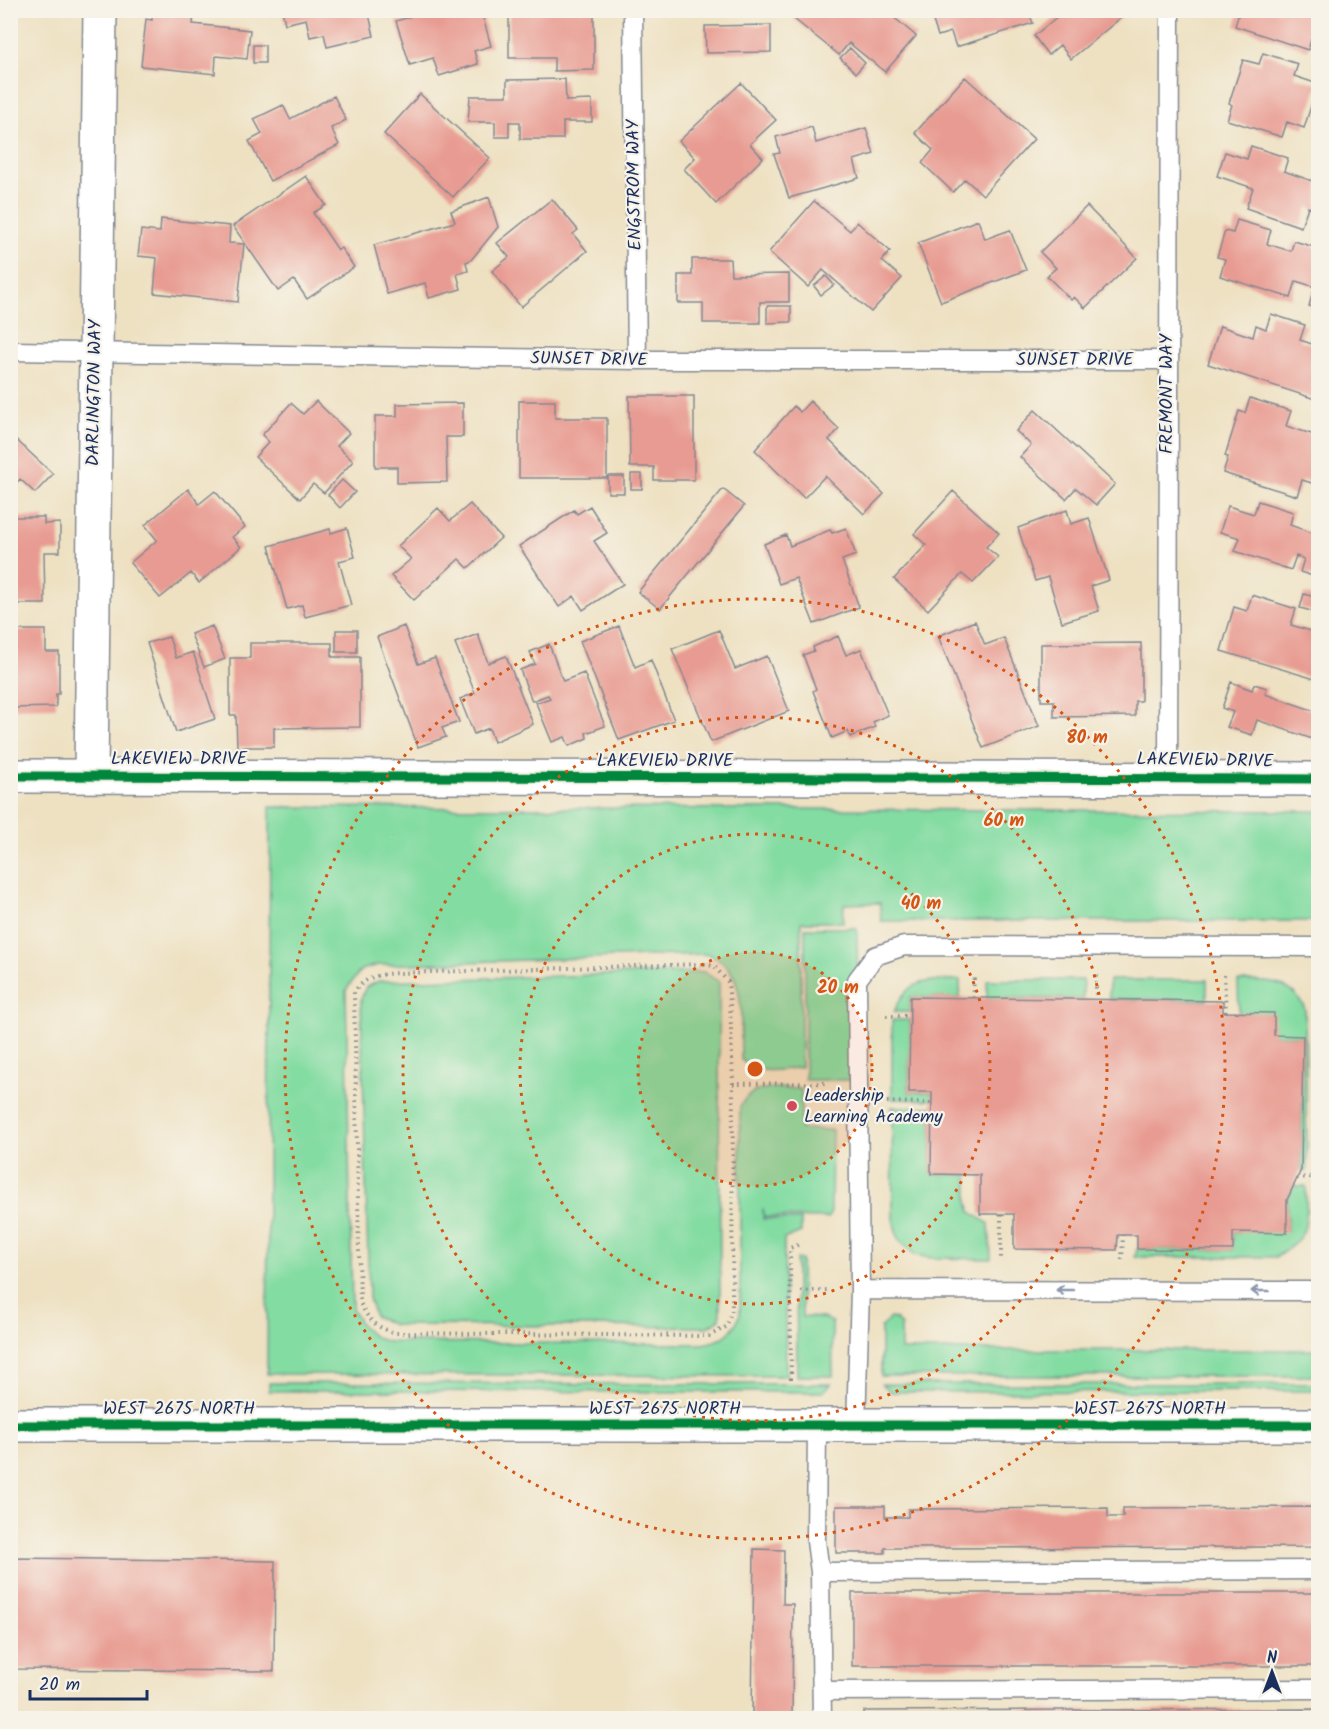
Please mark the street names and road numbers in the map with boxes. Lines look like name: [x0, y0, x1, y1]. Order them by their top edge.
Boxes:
street label: ENGSTROM WAY: [619, 118, 651, 251]
street label: DARLINGTON WAY: [79, 319, 111, 467]
street label: FREMONT WAY: [1153, 333, 1182, 454]
street label: SUNSET DRIVE: [530, 344, 648, 376]
street label: SUNSET DRIVE: [1016, 346, 1134, 375]
street label: LAKEVIEW DRIVE: [111, 745, 248, 774]
street label: LAKEVIEW DRIVE: [1136, 745, 1274, 777]
street label: LAKEVIEW DRIVE: [597, 747, 734, 776]
street label: WEST 2675 NORTH: [103, 1395, 255, 1424]
street label: WEST 2675 NORTH: [589, 1395, 741, 1424]
street label: WEST 2675 NORTH: [1074, 1395, 1226, 1424]

